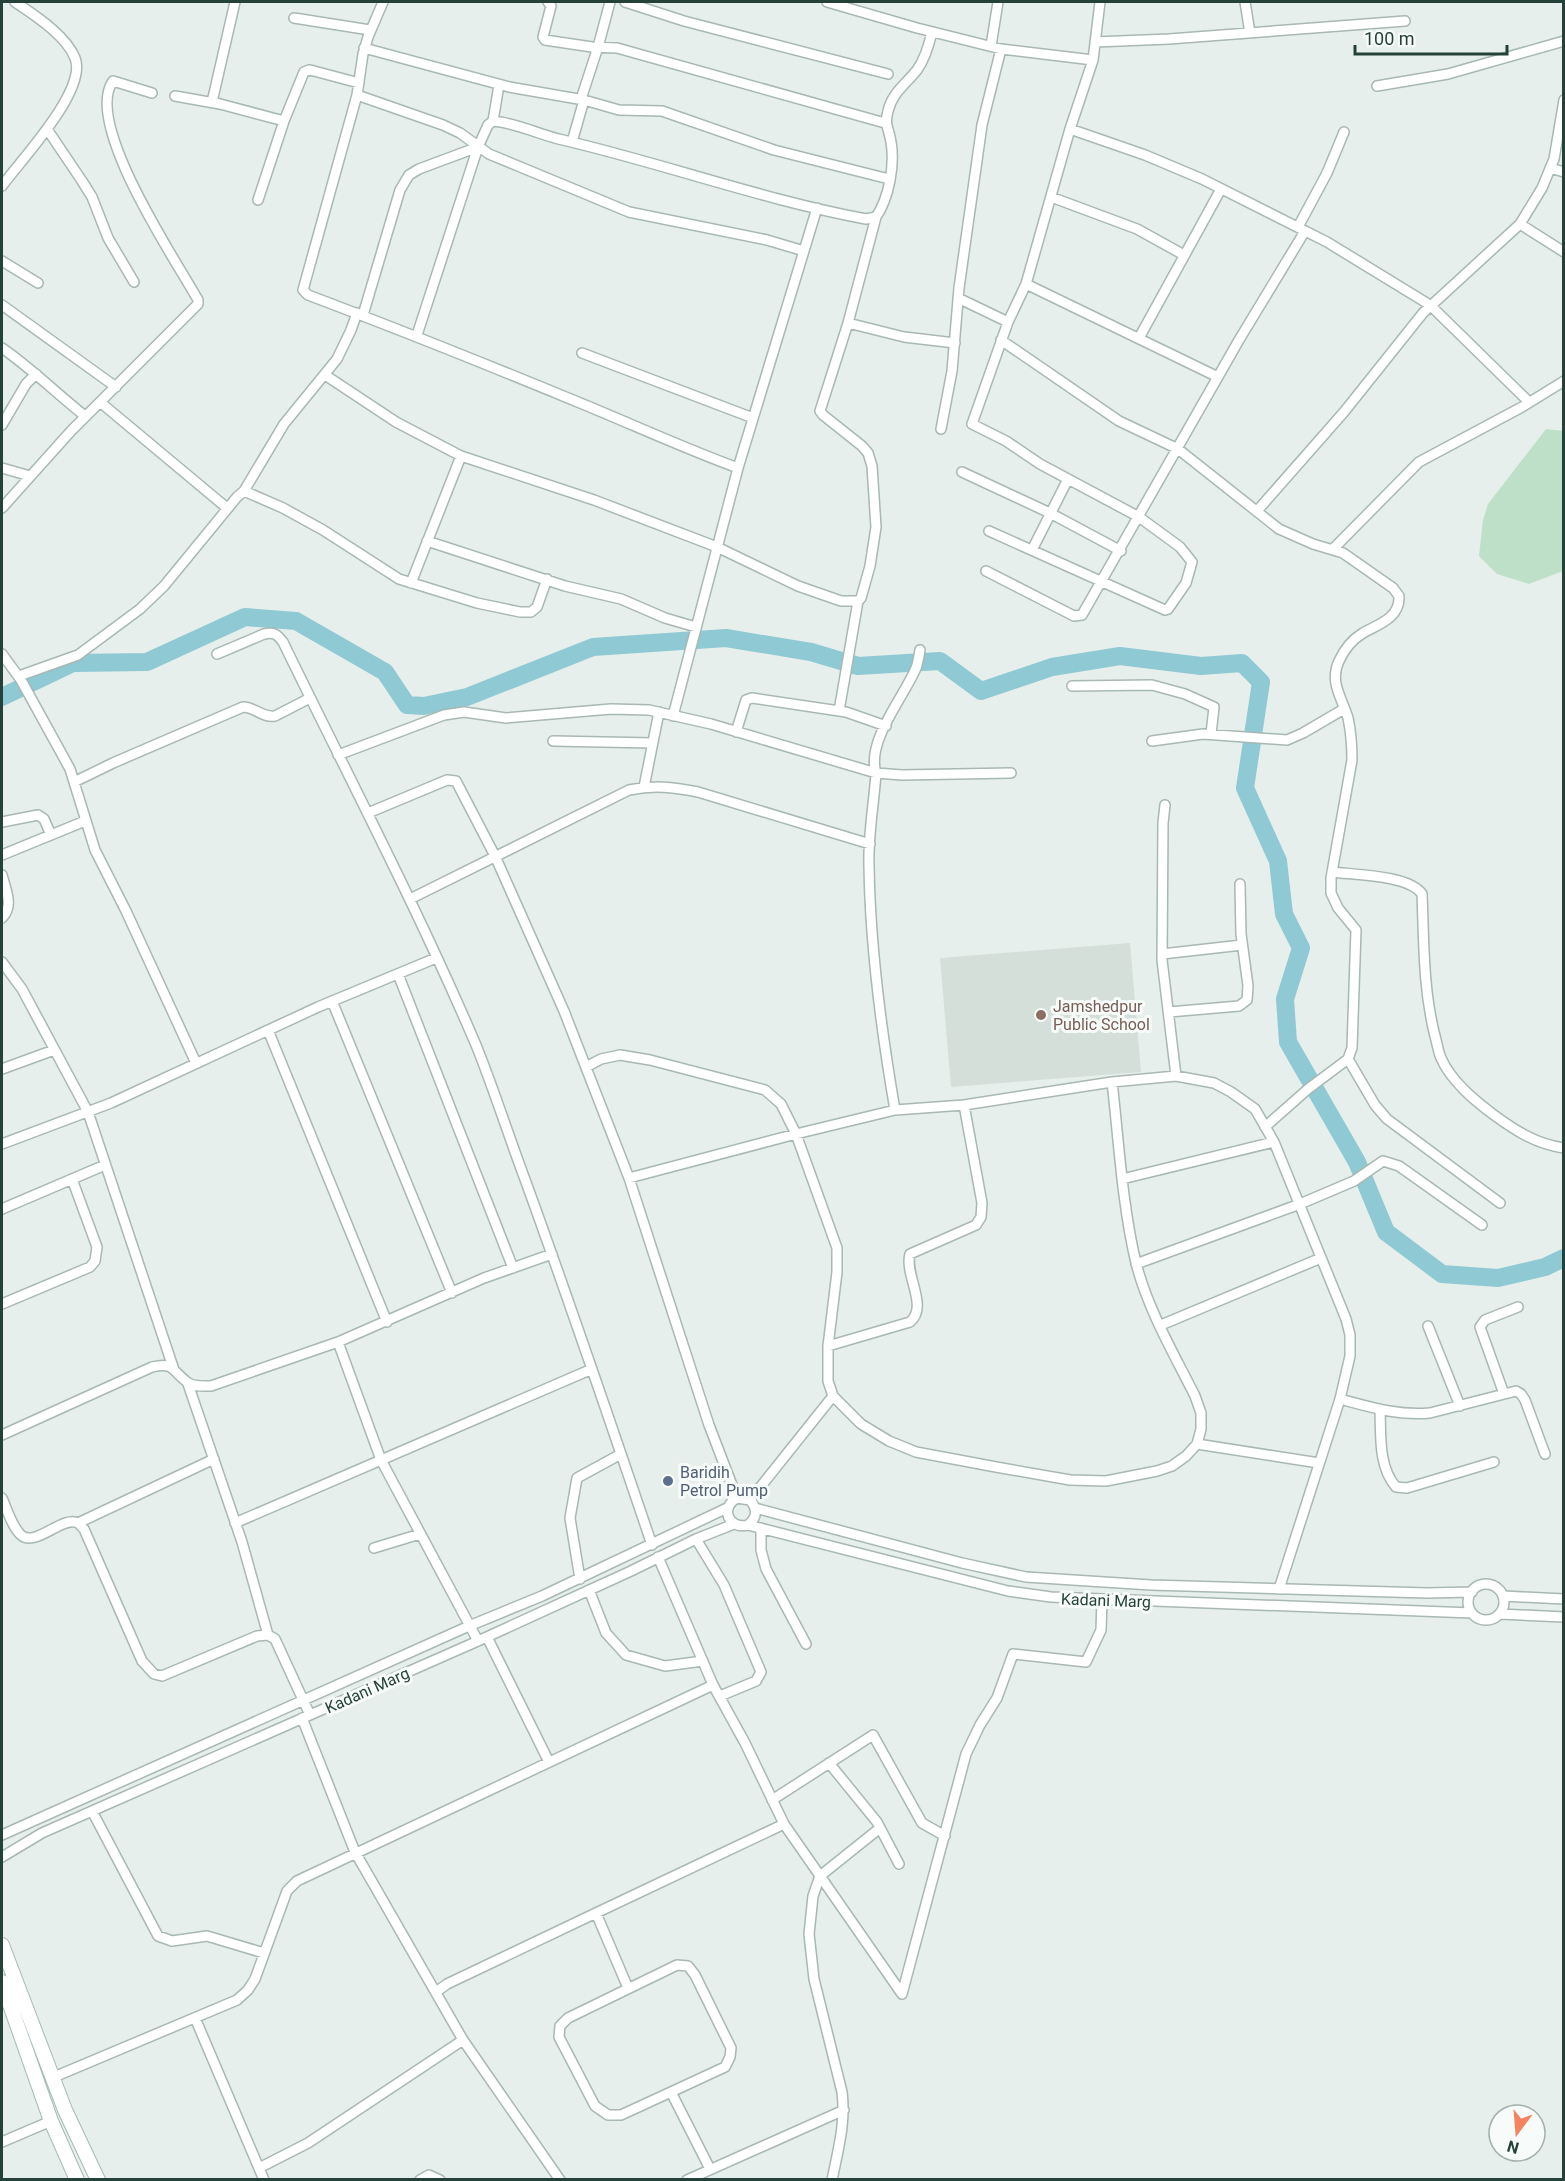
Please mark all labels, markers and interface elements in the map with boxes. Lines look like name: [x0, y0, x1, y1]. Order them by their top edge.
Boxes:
scale bar: [1355, 18, 1506, 56]
text: 100 m: [1364, 28, 1415, 49]
place label: Jamshedpur Public School: [1053, 997, 1150, 1034]
marker: Jamshedpur Public School: [1034, 1008, 1048, 1022]
place label: Baridih Petrol Pump: [680, 1463, 768, 1500]
marker: Baridih Petrol Pump: [661, 1474, 675, 1488]
street label: Kadani Marg: [1061, 1589, 1151, 1612]
street label: Kadani Marg: [322, 1663, 412, 1717]
north arrow: [1487, 2103, 1547, 2163]
text: N: [1505, 2136, 1521, 2158]

